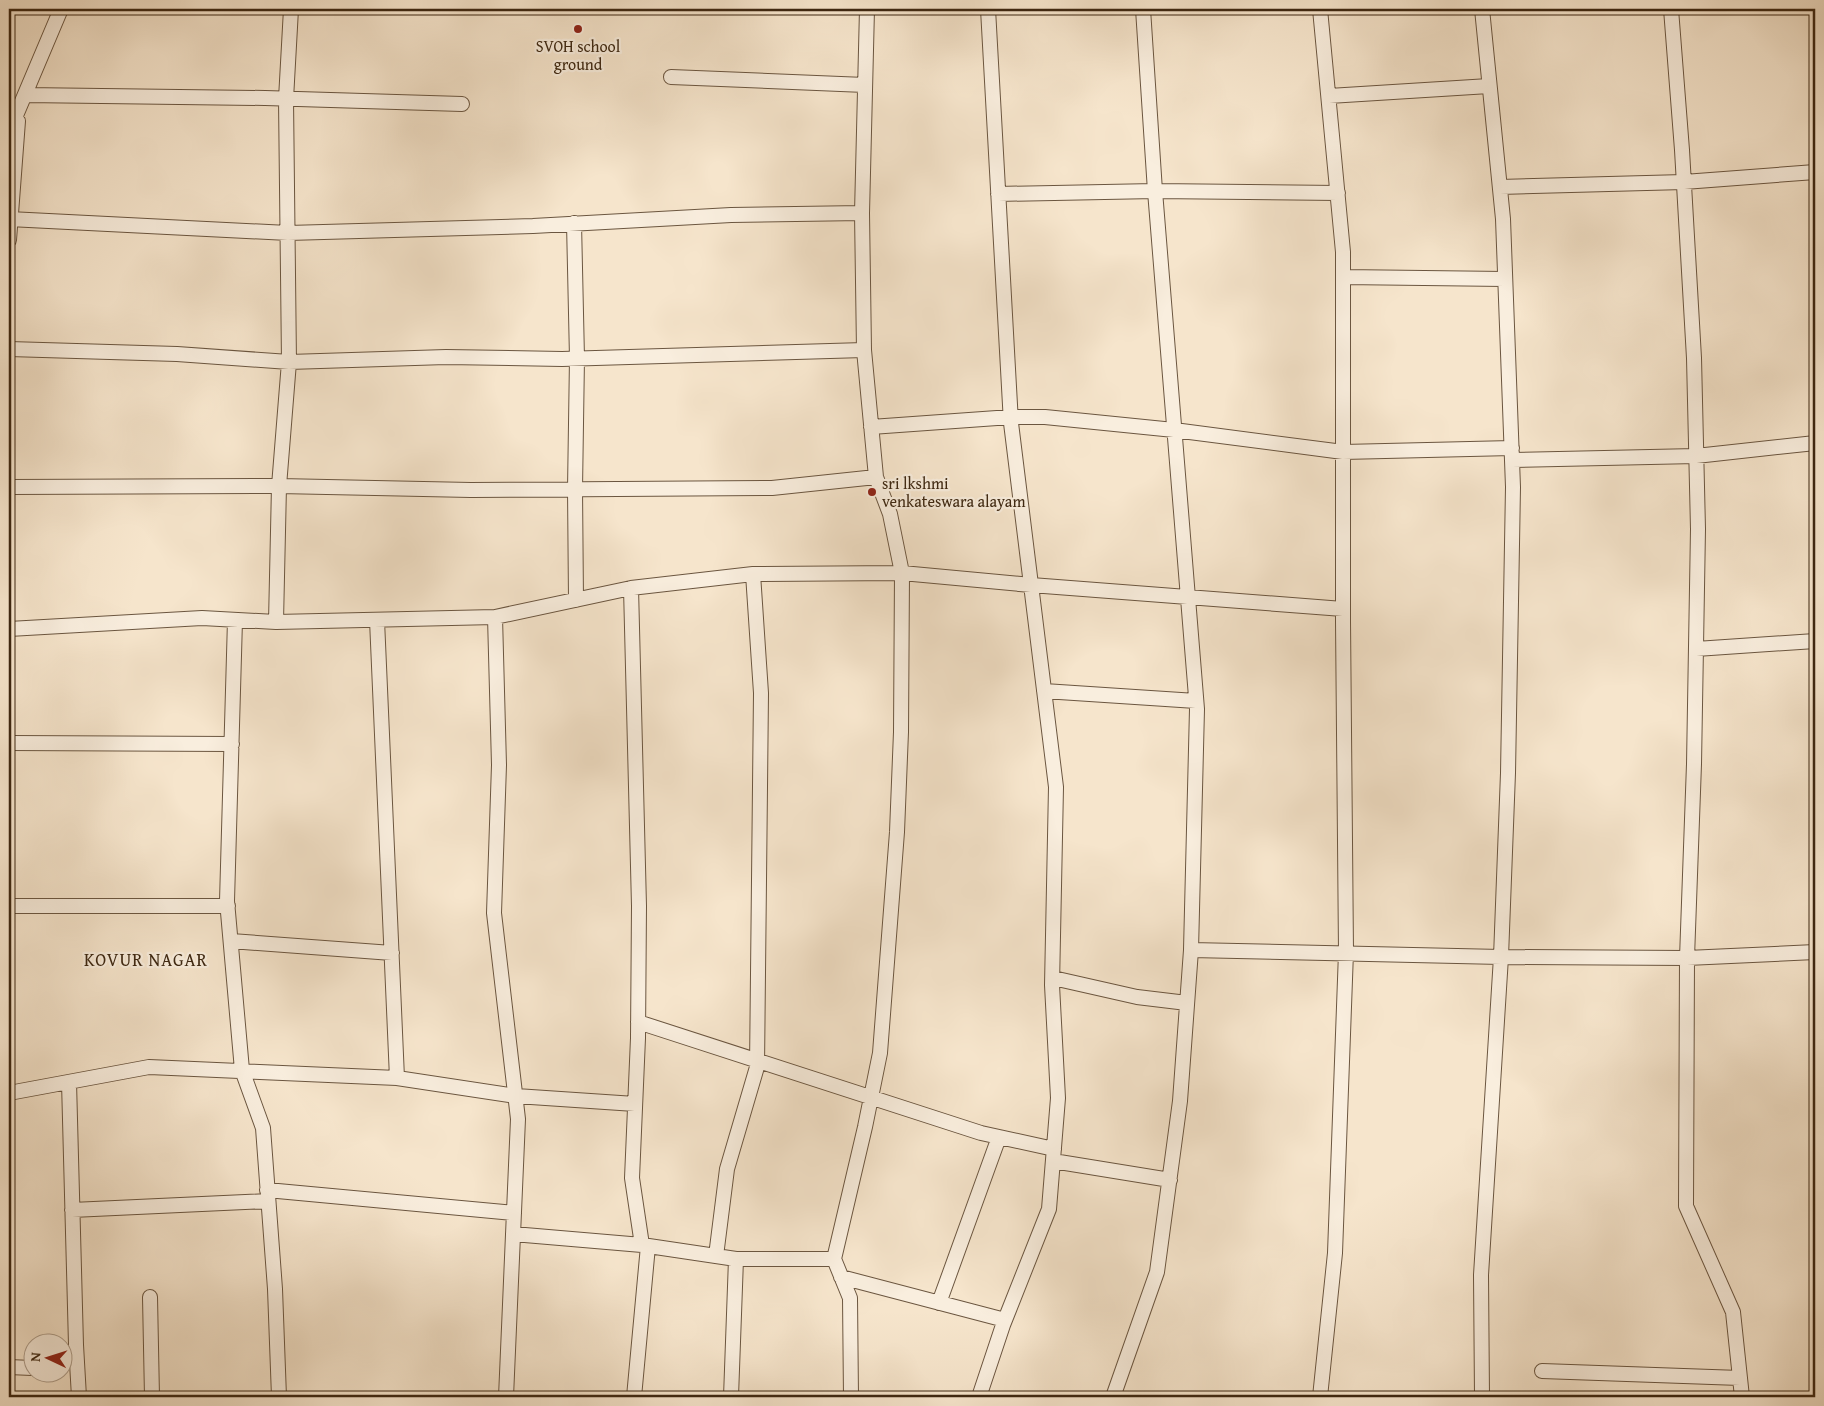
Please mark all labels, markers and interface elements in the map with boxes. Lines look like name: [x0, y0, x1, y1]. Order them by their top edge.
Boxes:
marker: SVOH school ground: [572, 23, 584, 35]
place label: SVOH school ground: [536, 34, 621, 76]
place label: sri lkshmi venkateswara alayam: [882, 471, 1025, 513]
marker: sri lkshmi venkateswara alayam: [866, 486, 878, 498]
district label: KOVUR NAGAR: [84, 946, 208, 973]
north arrow: [22, 1334, 72, 1384]
text: N: [25, 1351, 45, 1362]

